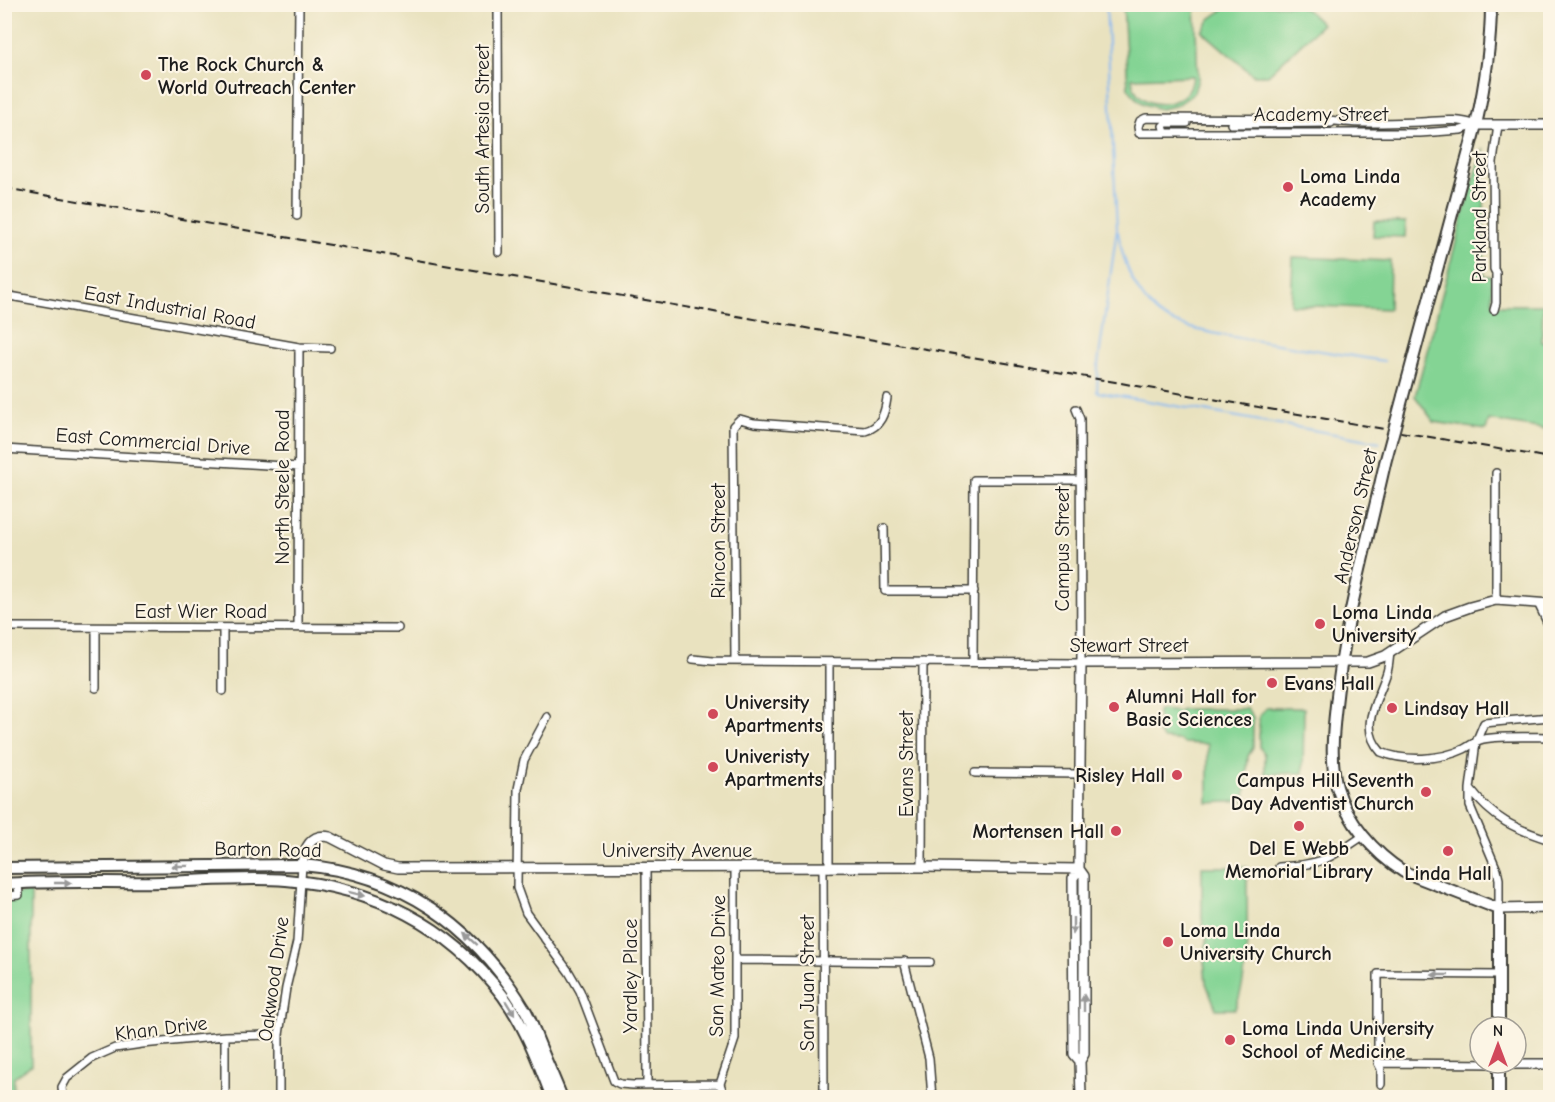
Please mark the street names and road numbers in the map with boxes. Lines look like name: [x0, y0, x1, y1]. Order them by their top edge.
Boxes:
street label: South Artesia Street: [471, 43, 494, 214]
street label: Academy Street: [1254, 103, 1389, 126]
street label: Parkland Street: [1468, 150, 1491, 283]
street label: East Industrial Road: [82, 281, 258, 334]
street label: North Steele Road: [271, 409, 294, 565]
street label: East Commercial Drive: [55, 423, 251, 460]
street label: Anderson Street: [1329, 445, 1382, 586]
street label: Rincon Street: [707, 482, 730, 599]
street label: Campus Street: [1051, 485, 1074, 612]
street label: East Wier Road: [135, 600, 267, 623]
street label: Stewart Street: [1070, 634, 1190, 657]
street label: Evans Street: [895, 709, 918, 817]
street label: Barton Road: [214, 837, 322, 862]
street label: University Avenue: [602, 839, 752, 862]
street label: San Mateo Drive: [705, 895, 730, 1037]
street label: San Juan Street: [796, 913, 819, 1051]
street label: Oakwood Drive: [253, 915, 294, 1043]
street label: Yardley Place: [619, 919, 642, 1033]
street label: Khan Drive: [113, 1011, 209, 1046]

